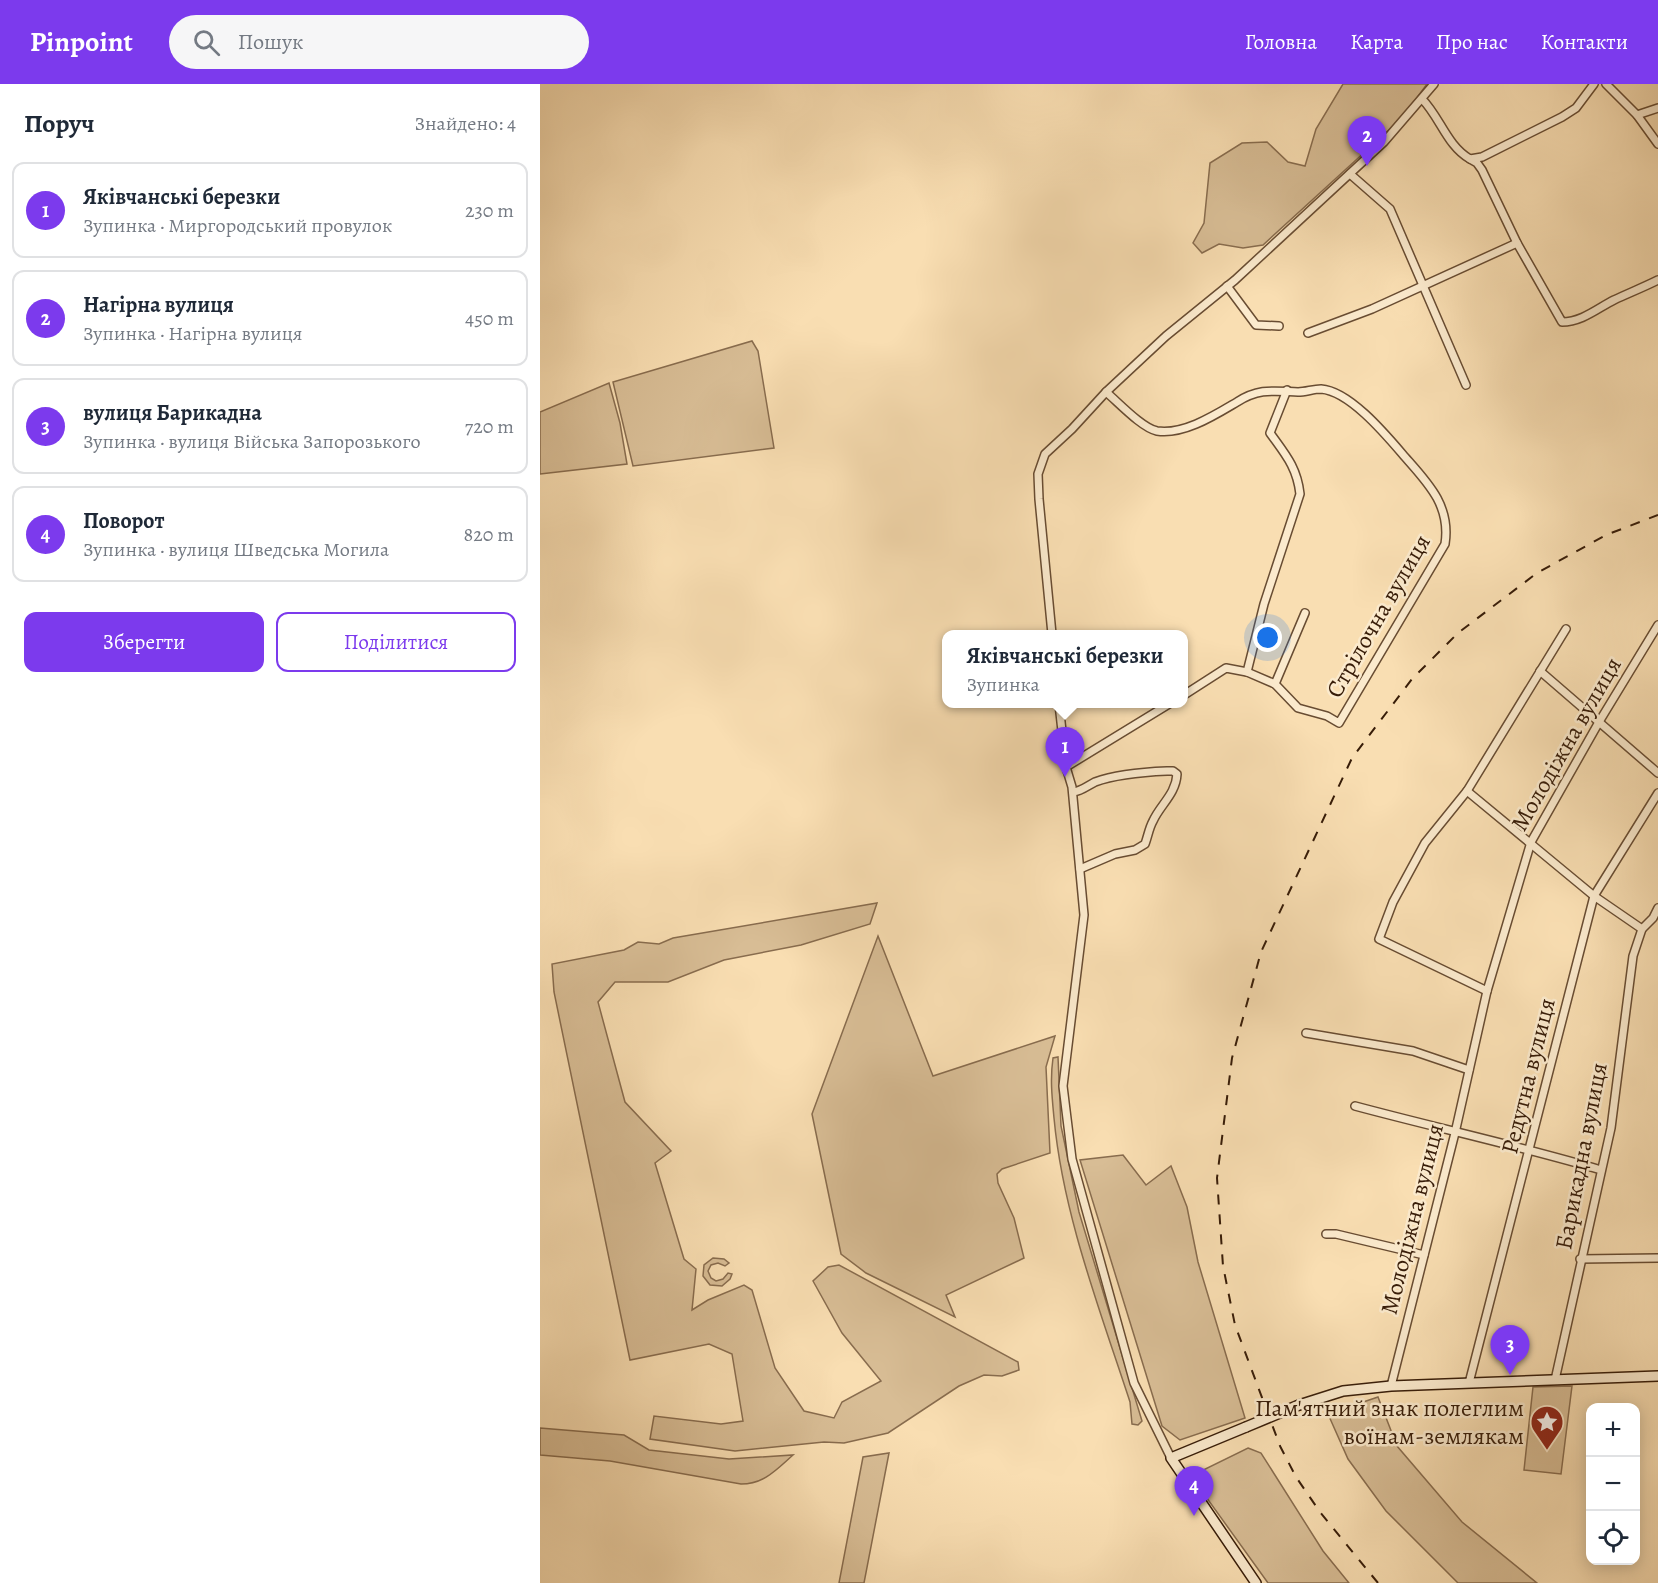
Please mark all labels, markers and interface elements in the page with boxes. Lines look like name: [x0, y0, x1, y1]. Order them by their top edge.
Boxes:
search box: [169, 15, 589, 69]
text: Pinpoint: [30, 23, 133, 61]
icon: search: [190, 26, 223, 59]
text: Пошук: [238, 27, 303, 57]
text: Головна: [1245, 28, 1317, 56]
text: Карта: [1350, 28, 1403, 56]
text: Про нас: [1436, 28, 1508, 56]
text: Контакти: [1541, 28, 1628, 56]
text: Поруч: [24, 106, 95, 141]
text: Знайдено: 4: [415, 110, 516, 137]
pin: 2: [1348, 116, 1386, 166]
text: Яківчанські березки: [83, 182, 280, 212]
text: 1: [42, 197, 49, 224]
text: 230 m: [465, 197, 514, 224]
text: Зупинка · Миргородський провулок: [83, 212, 392, 239]
text: Нагірна вулиця: [83, 290, 234, 320]
text: 2: [41, 305, 50, 332]
text: 450 m: [465, 305, 514, 332]
text: Зупинка · Нагірна вулиця: [83, 320, 302, 347]
text: вулиця Барикадна: [83, 398, 262, 428]
text: 3: [41, 413, 50, 440]
text: 720 m: [465, 413, 514, 440]
text: Зупинка · вулиця Війська Запорозького: [83, 428, 421, 455]
text: Поворот: [83, 506, 164, 536]
text: 4: [41, 521, 50, 548]
text: 820 m: [464, 521, 514, 548]
street label: Стрілочна вулиця: [1318, 528, 1438, 704]
text: Зупинка · вулиця Шведська Могила: [83, 536, 389, 563]
button: Зберегти: [24, 612, 264, 672]
button: Поділитися: [276, 612, 516, 672]
your location: [1253, 623, 1282, 652]
popup: [942, 630, 1188, 708]
text: Яківчанські березки: [966, 641, 1164, 671]
street label: Молодіжна вулиця: [1503, 651, 1629, 837]
text: Зупинка: [966, 671, 1040, 698]
pin: 1: [1046, 728, 1084, 777]
street label: Редутна вулиця: [1493, 995, 1563, 1157]
street label: Барикадна вулиця: [1547, 1060, 1615, 1252]
street label: Молодіжна вулиця: [1373, 1120, 1451, 1318]
pin: 3: [1490, 1326, 1530, 1375]
place label: Пам'ятний знак полеглим воїнам-землякам: [1255, 1392, 1524, 1452]
map controls: [1586, 1403, 1640, 1565]
button: +: [1586, 1403, 1640, 1457]
place icon: Пам'ятний знак полеглим воїнам-землякам: [1529, 1404, 1565, 1451]
button: −: [1586, 1457, 1640, 1511]
pin: 4: [1174, 1466, 1214, 1516]
button: locate: [1586, 1511, 1640, 1565]

